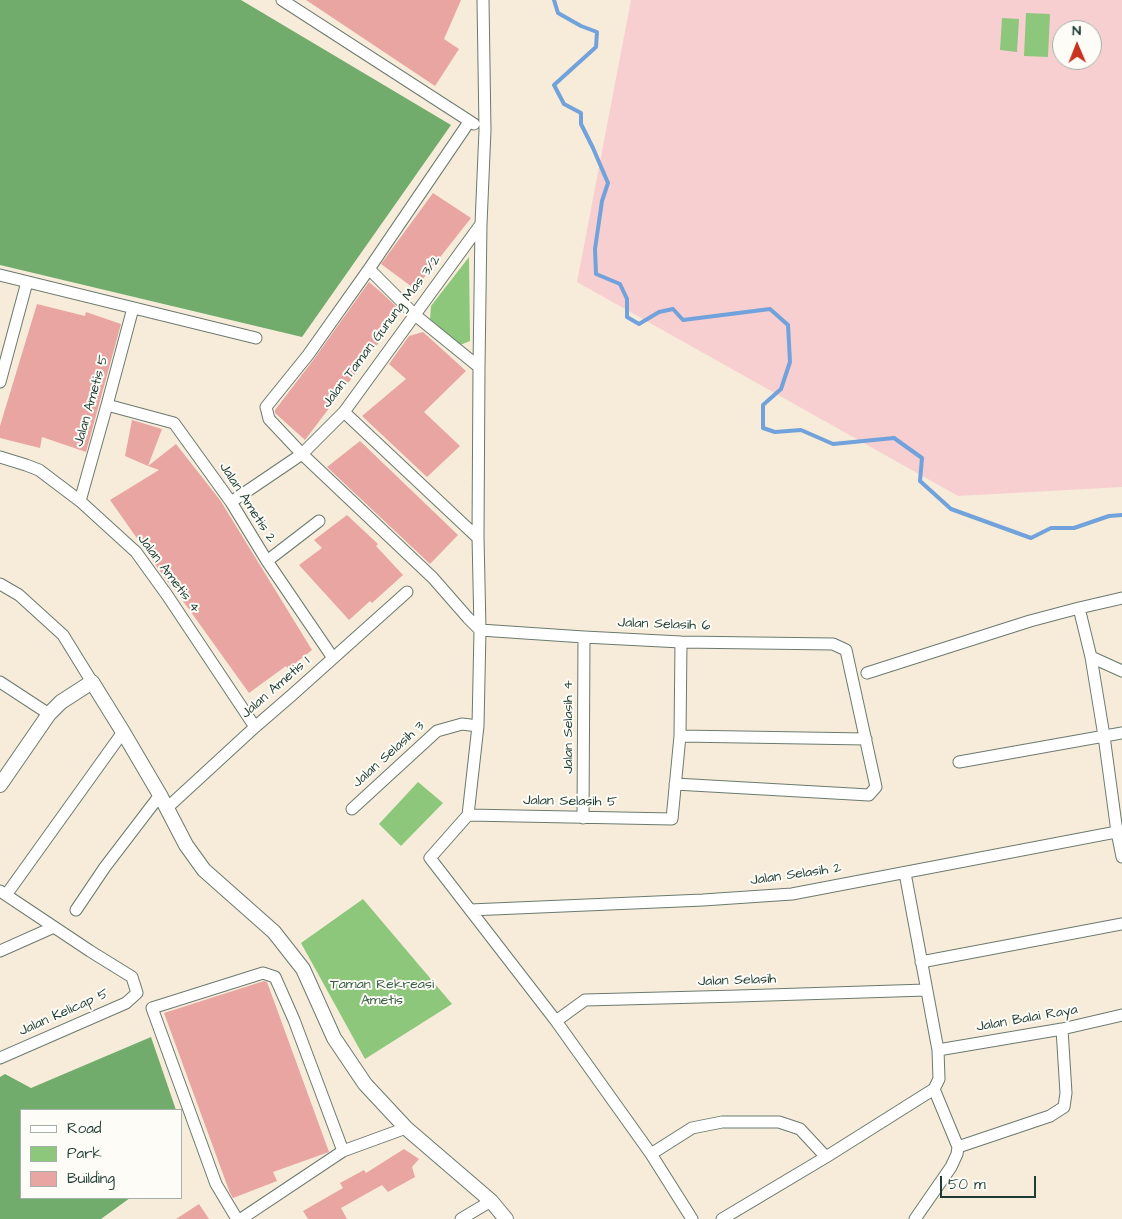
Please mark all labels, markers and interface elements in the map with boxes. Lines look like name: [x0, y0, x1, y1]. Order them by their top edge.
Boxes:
north arrow: [1052, 20, 1102, 70]
text: N: [1072, 21, 1081, 41]
street label: Jalan Taman Gunung Mas 3/2: [319, 252, 445, 412]
street label: Jalan Ametis 5: [71, 353, 113, 449]
street label: Jalan Ametis 2: [215, 460, 279, 546]
street label: Jalan Ametis 4: [133, 531, 203, 617]
street label: Jalan Selasih 6: [617, 615, 711, 635]
street label: Jalan Ametis 1: [238, 653, 314, 723]
street label: Jalan Selasih 4: [561, 680, 577, 774]
street label: Jalan Selasih 3: [350, 718, 428, 792]
street label: Jalan Selasih 5: [523, 793, 617, 811]
street label: Jalan Selasih 2: [749, 860, 843, 890]
street label: Jalan Selasih: [698, 971, 776, 991]
park label: Taman Rekreasi Ametis: [330, 977, 434, 1010]
street label: Jalan Kelicap 5: [17, 986, 111, 1040]
street label: Jalan Balai Raya: [975, 1002, 1079, 1036]
legend: [20, 1109, 182, 1199]
text: Road: [67, 1118, 101, 1139]
text: Park: [67, 1143, 102, 1164]
scale bar: [942, 1166, 1038, 1198]
text: Building: [67, 1168, 115, 1189]
text: 50 m: [948, 1174, 986, 1195]

